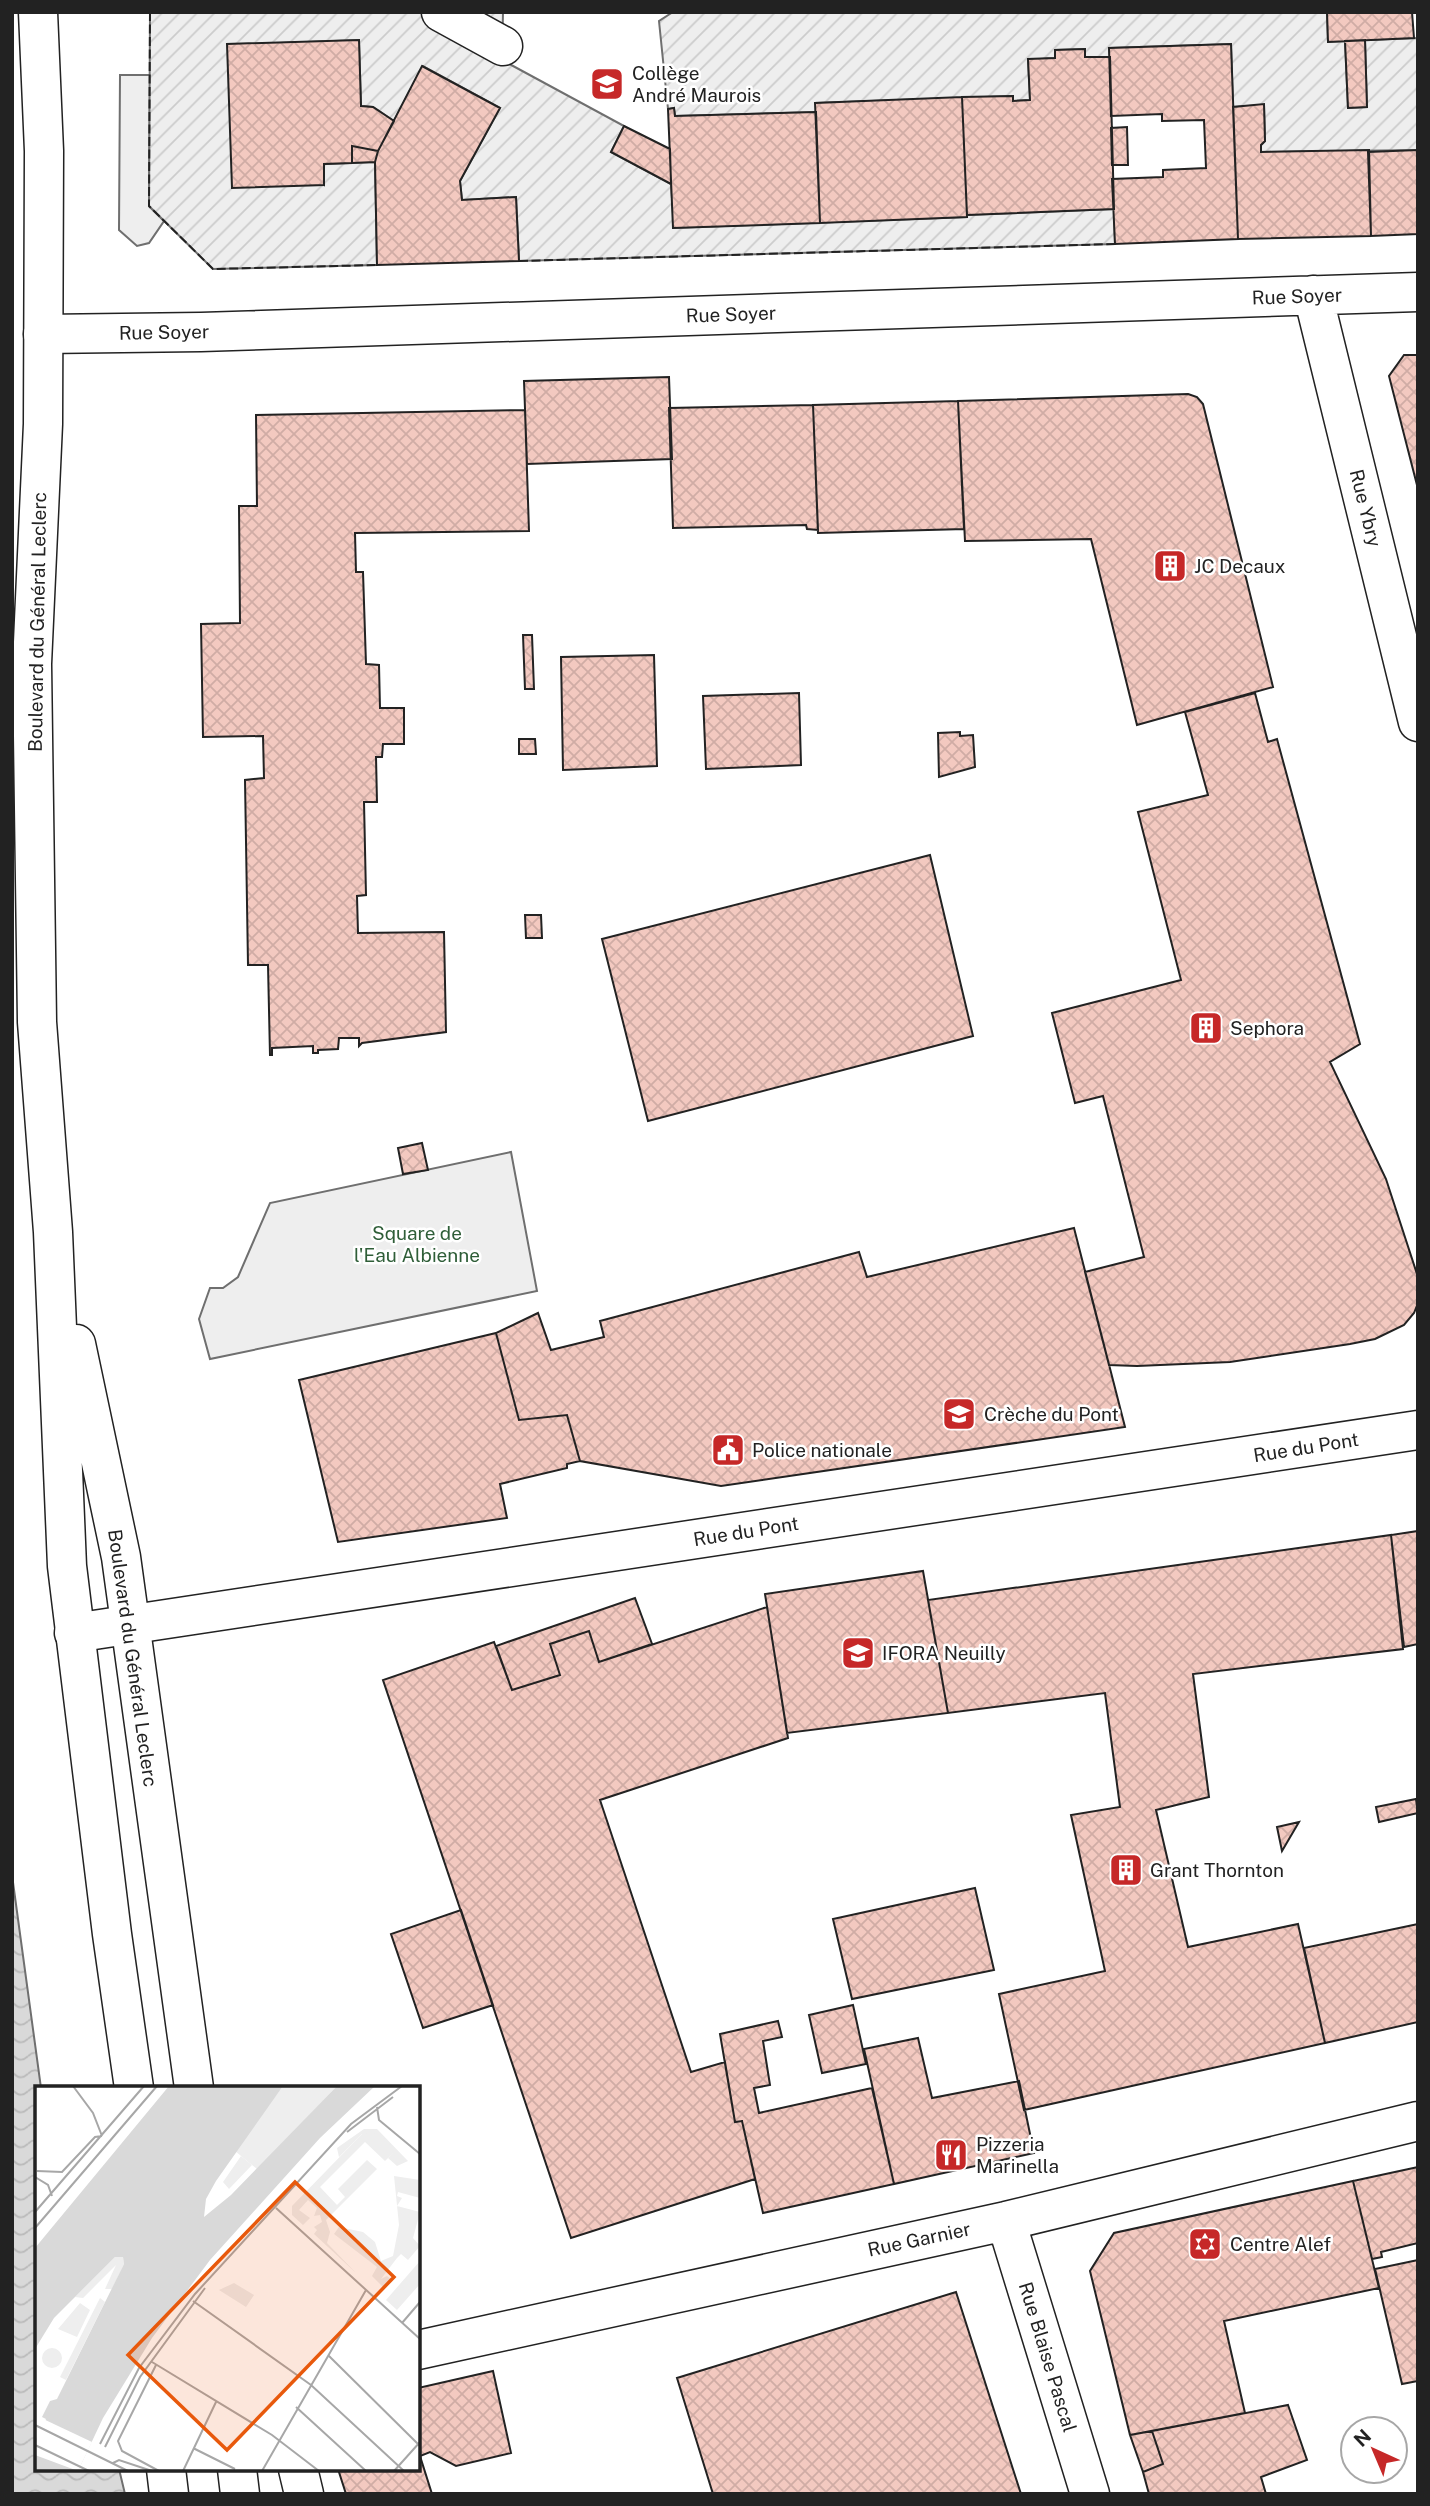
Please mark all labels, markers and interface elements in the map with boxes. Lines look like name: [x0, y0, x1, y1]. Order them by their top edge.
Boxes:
place label: Collège André Maurois: [632, 62, 761, 106]
school or university icon: Collège André Maurois: [588, 65, 626, 103]
street label: Rue Soyer: [1251, 283, 1343, 309]
street label: Rue Soyer: [685, 301, 777, 327]
street label: Rue Soyer: [119, 320, 209, 344]
street label: Rue Ybry: [1346, 467, 1386, 549]
street label: Boulevard du Général Leclerc: [24, 492, 50, 752]
building icon: JC Decaux: [1151, 547, 1189, 585]
place label: JC Decaux: [1194, 555, 1286, 577]
building icon: Sephora: [1187, 1009, 1225, 1047]
place label: Sephora: [1230, 1017, 1304, 1039]
park label: Square de l'Eau Albienne: [354, 1222, 480, 1266]
school or university icon: Crèche du Pont: [940, 1395, 978, 1433]
place label: Crèche du Pont: [984, 1403, 1119, 1425]
street label: Rue du Pont: [1252, 1428, 1360, 1466]
public building icon: Police nationale: [709, 1431, 747, 1469]
place label: Police nationale: [752, 1439, 892, 1461]
street label: Rue du Pont: [692, 1512, 800, 1550]
street label: Boulevard du Général Leclerc: [104, 1528, 162, 1788]
school or university icon: IFORA Neuilly: [839, 1634, 877, 1672]
place label: IFORA Neuilly: [882, 1642, 1006, 1664]
building icon: Grant Thornton: [1107, 1851, 1145, 1889]
place label: Grant Thornton: [1150, 1859, 1284, 1881]
inset map: [35, 2086, 420, 2471]
place label: Pizzeria Marinella: [976, 2133, 1059, 2177]
restaurant icon: Pizzeria Marinella: [932, 2136, 970, 2174]
street label: Rue Garnier: [866, 2217, 972, 2261]
synagogue icon: Centre Alef: [1186, 2225, 1224, 2263]
place label: Centre Alef: [1230, 2233, 1331, 2255]
street label: Rue Blaise Pascal: [1015, 2279, 1081, 2435]
north arrow: [1339, 2415, 1409, 2485]
text: N: [1349, 2425, 1375, 2451]

